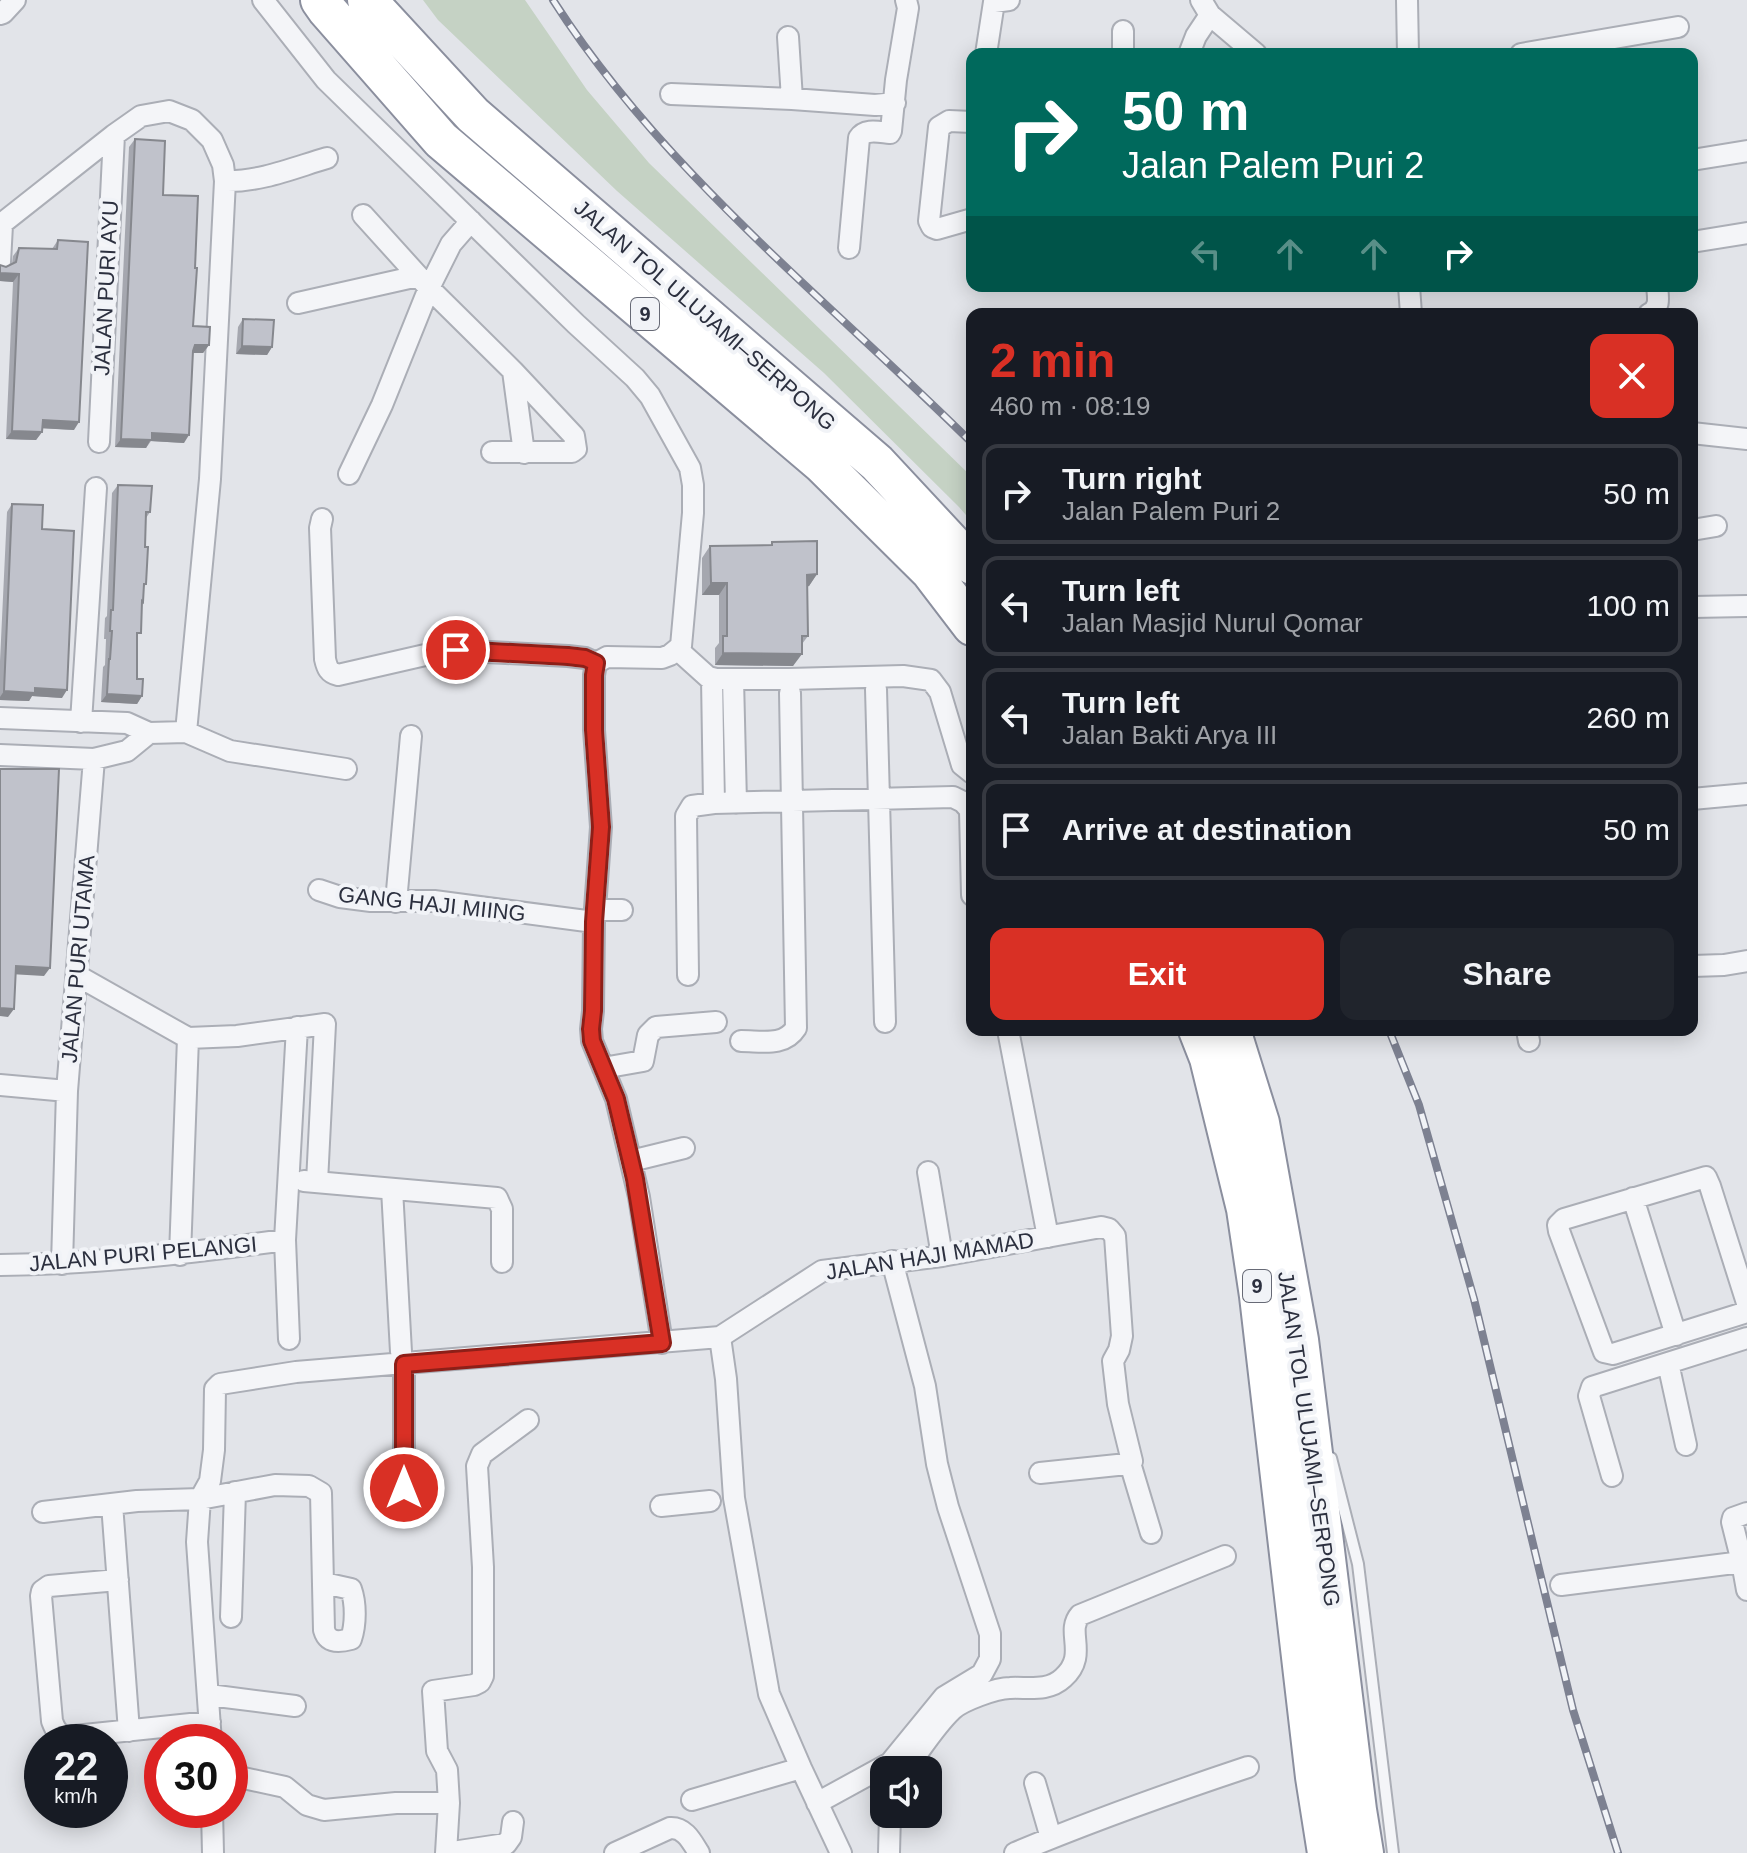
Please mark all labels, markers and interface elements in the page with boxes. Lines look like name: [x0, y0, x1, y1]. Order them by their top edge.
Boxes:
text: 50 m: [1122, 79, 1250, 142]
icon: right: [990, 80, 1094, 184]
text: Jalan Palem Puri 2: [1122, 145, 1424, 186]
street label: JALAN TOL ULUJAMI–SERPONG: [569, 195, 841, 435]
street label: JALAN PURI AYU: [89, 200, 123, 376]
icon: left: [1184, 232, 1228, 276]
icon: ahead: [1268, 232, 1312, 276]
icon: ahead: [1352, 232, 1396, 276]
icon: right: [1436, 232, 1480, 276]
road number: 9: [631, 298, 659, 330]
text: 2 min: [990, 334, 1115, 387]
button: close: [1590, 334, 1674, 418]
text: 460 m · 08:19: [990, 391, 1150, 421]
text: Turn right: [1062, 462, 1201, 495]
icon: right: [994, 472, 1038, 516]
text: 50 m: [1603, 477, 1670, 510]
text: Jalan Palem Puri 2: [1062, 496, 1280, 526]
text: Turn left: [1062, 574, 1180, 607]
icon: left: [994, 584, 1038, 628]
text: 100 m: [1587, 589, 1670, 622]
text: Jalan Masjid Nurul Qomar: [1062, 608, 1363, 638]
pin: [422, 616, 490, 684]
icon: arrive: [434, 628, 478, 672]
text: Turn left: [1062, 686, 1180, 719]
icon: left: [994, 696, 1038, 740]
text: 260 m: [1587, 701, 1670, 734]
text: Jalan Bakti Arya III: [1062, 720, 1277, 750]
icon: arrive: [994, 808, 1038, 852]
text: Arrive at destination: [1062, 813, 1352, 846]
text: 50 m: [1603, 813, 1670, 846]
street label: JALAN PURI UTAMA: [56, 854, 100, 1064]
street label: GANG HAJI MIING: [337, 882, 527, 926]
button: Exit: [990, 928, 1324, 1020]
button: Share: [1340, 928, 1674, 1020]
street label: JALAN HAJI MAMAD: [824, 1227, 1036, 1285]
street label: JALAN PURI PELANGI: [28, 1232, 258, 1276]
road number: 9: [1243, 1270, 1271, 1302]
street label: JALAN TOL ULUJAMI–SERPONG: [1273, 1270, 1345, 1608]
position arrow: [362, 1446, 446, 1530]
speed limit sign: 30: [144, 1724, 248, 1828]
text: 22: [54, 1744, 98, 1788]
map controls: [870, 1756, 942, 1828]
button: sound: [870, 1756, 942, 1828]
text: km/h: [54, 1785, 98, 1807]

